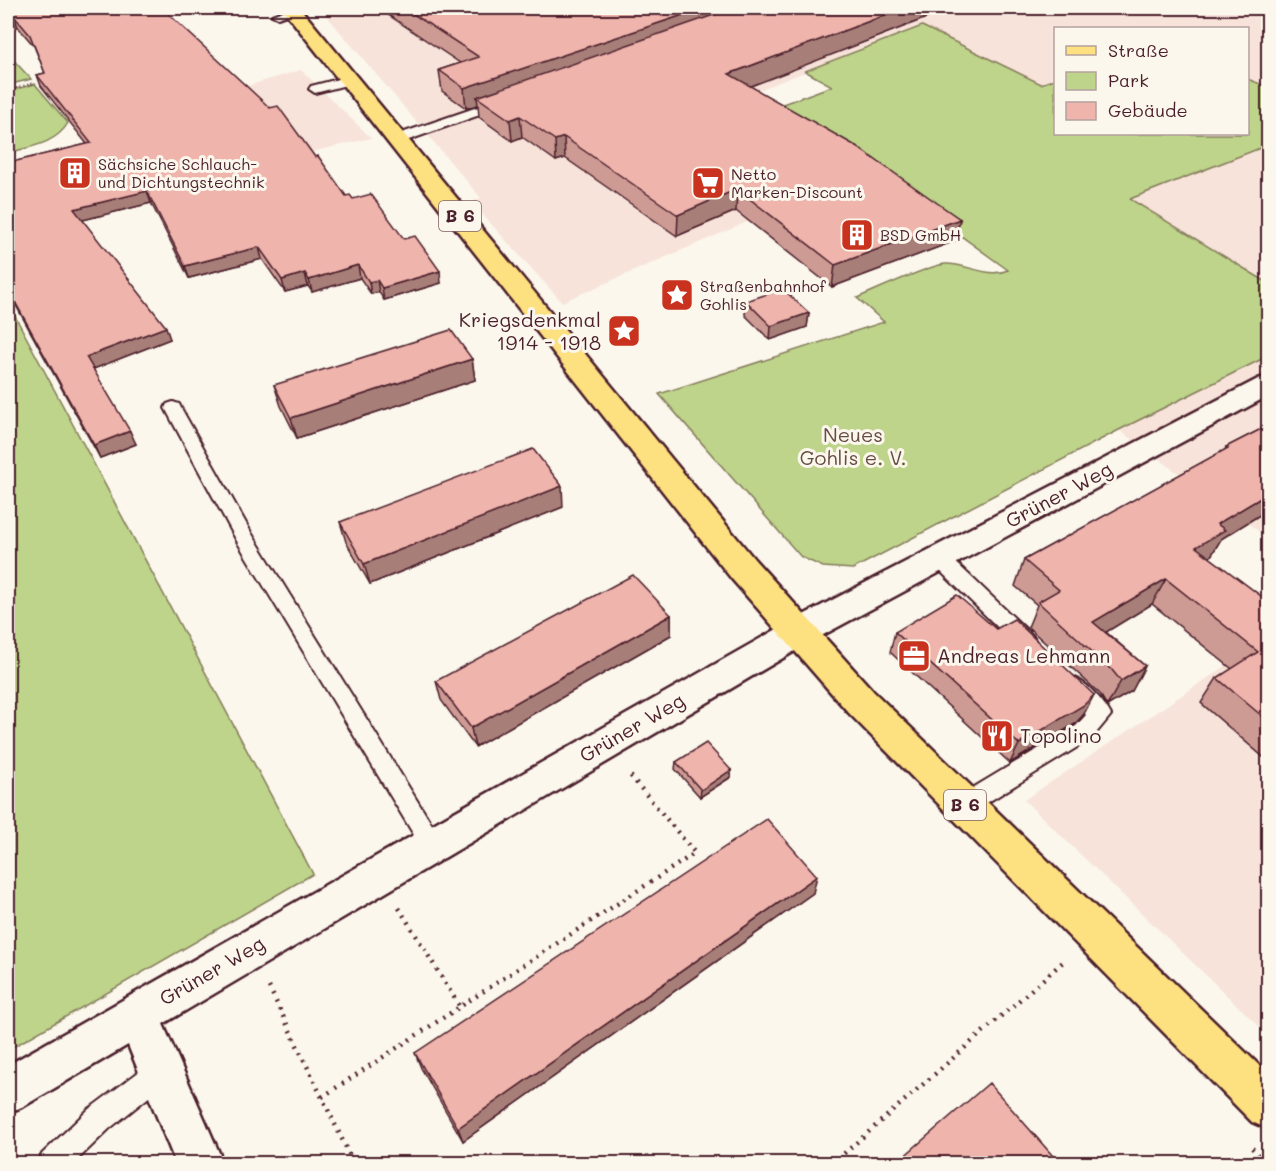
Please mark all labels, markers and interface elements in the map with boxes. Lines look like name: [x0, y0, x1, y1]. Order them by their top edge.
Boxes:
legend: [1054, 27, 1249, 135]
text: Straße: [1108, 38, 1169, 62]
text: Park: [1108, 68, 1149, 92]
text: Gebäude: [1108, 98, 1188, 122]
place label: Sächsiche Schlauch- und Dichtungstechnik: [98, 153, 265, 192]
building icon: Sächsiche Schlauch- und Dichtungstechnik: [57, 155, 93, 191]
place label: Netto Marken-Discount: [731, 163, 863, 202]
supermarket icon: Netto Marken-Discount: [690, 165, 726, 201]
road number: B 6: [439, 201, 481, 231]
building icon: BSD GmbH: [839, 217, 875, 253]
place label: BSD GmbH: [880, 224, 961, 245]
place label: Straßenbahnhof Gohlis: [700, 275, 827, 314]
place icon: Straßenbahnhof Gohlis: [659, 277, 695, 313]
place label: Kriegsdenkmal 1914 - 1918: [459, 306, 601, 355]
place icon: Kriegsdenkmal 1914 - 1918: [606, 313, 642, 349]
park label: Neues Gohlis e. V.: [800, 421, 906, 470]
street label: Grüner Weg: [1001, 455, 1116, 533]
office icon: Andreas Lehmann: [896, 638, 932, 674]
place label: Andreas Lehmann: [937, 642, 1110, 668]
street label: Grüner Weg: [574, 687, 689, 768]
restaurant icon: Topolino: [979, 718, 1015, 754]
place label: Topolino: [1020, 722, 1101, 748]
road number: B 6: [944, 790, 986, 820]
street label: Grüner Weg: [154, 930, 269, 1011]

